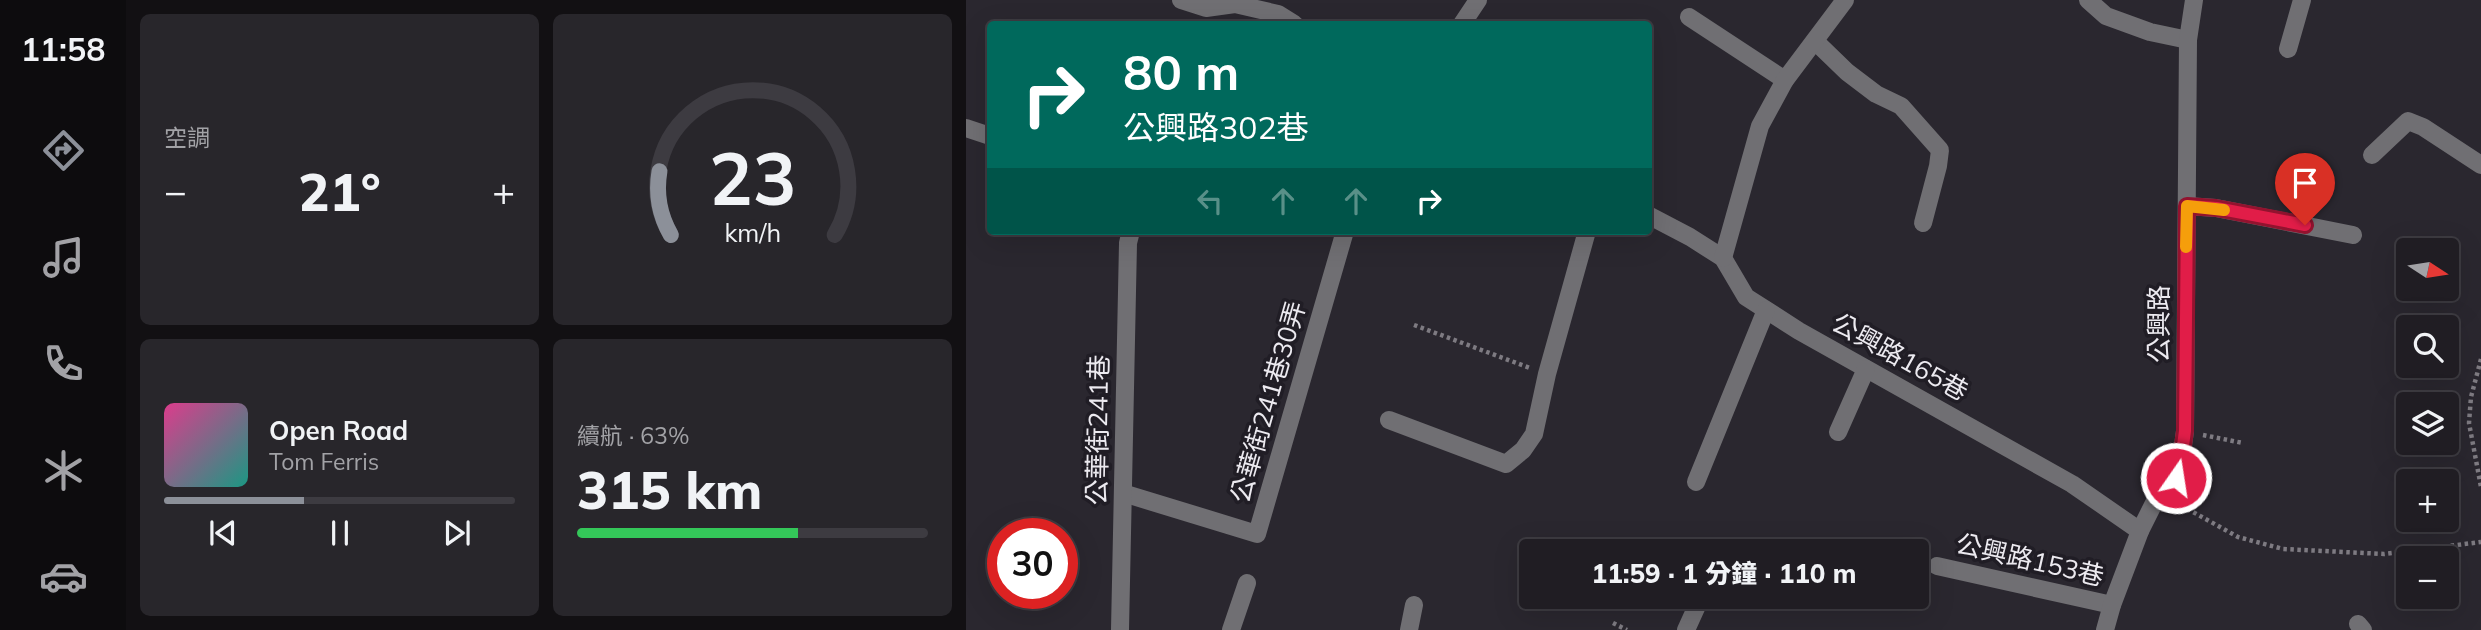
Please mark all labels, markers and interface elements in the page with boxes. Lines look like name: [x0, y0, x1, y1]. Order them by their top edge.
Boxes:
text: 11:58: [21, 29, 105, 69]
text: 80 m: [1123, 41, 1239, 102]
icon: right: [1008, 49, 1099, 140]
text: 公興路302巷: [1123, 107, 1309, 147]
text: 空調: [164, 123, 210, 152]
icon: directions: [39, 126, 88, 175]
text: 23: [709, 133, 796, 224]
pin: [2275, 153, 2335, 225]
text: 21°: [298, 159, 381, 224]
icon: arrive: [2286, 164, 2324, 202]
text: −: [164, 167, 187, 215]
text: +: [492, 167, 515, 215]
icon: left: [1191, 182, 1229, 220]
icon: ahead: [1264, 182, 1302, 220]
icon: ahead: [1337, 182, 1375, 220]
icon: right: [1410, 182, 1448, 220]
text: km/h: [724, 217, 781, 248]
icon: music: [39, 233, 88, 282]
north arrow: [2396, 238, 2459, 301]
map controls: [2396, 238, 2459, 609]
street label: 公興路: [2142, 285, 2175, 363]
street label: 公華街241巷30弄: [1223, 297, 1312, 506]
street label: 公興路165巷: [1826, 306, 1974, 408]
button: search: [2396, 315, 2459, 378]
icon: phone: [39, 339, 88, 388]
street label: 公華街241巷: [1080, 354, 1115, 506]
button: layers: [2396, 392, 2459, 455]
text: Open Road: [269, 414, 408, 447]
text: 續航 · 63%: [577, 421, 689, 450]
position arrow: [2139, 441, 2213, 515]
icon: climate: [39, 446, 88, 495]
text: Tom Ferris: [269, 447, 379, 476]
text: 315 km: [577, 457, 762, 522]
button: +: [2396, 469, 2459, 532]
icon: previous: [204, 514, 242, 552]
icon: pause: [321, 514, 359, 552]
icon: next: [438, 514, 476, 552]
speed limit sign: 30: [987, 518, 1078, 609]
street label: 公興路153巷: [1953, 526, 2107, 593]
button: −: [2396, 546, 2459, 609]
icon: car: [39, 552, 88, 601]
text: 11:59 · 1 分鐘 · 110 m: [1592, 557, 1856, 590]

